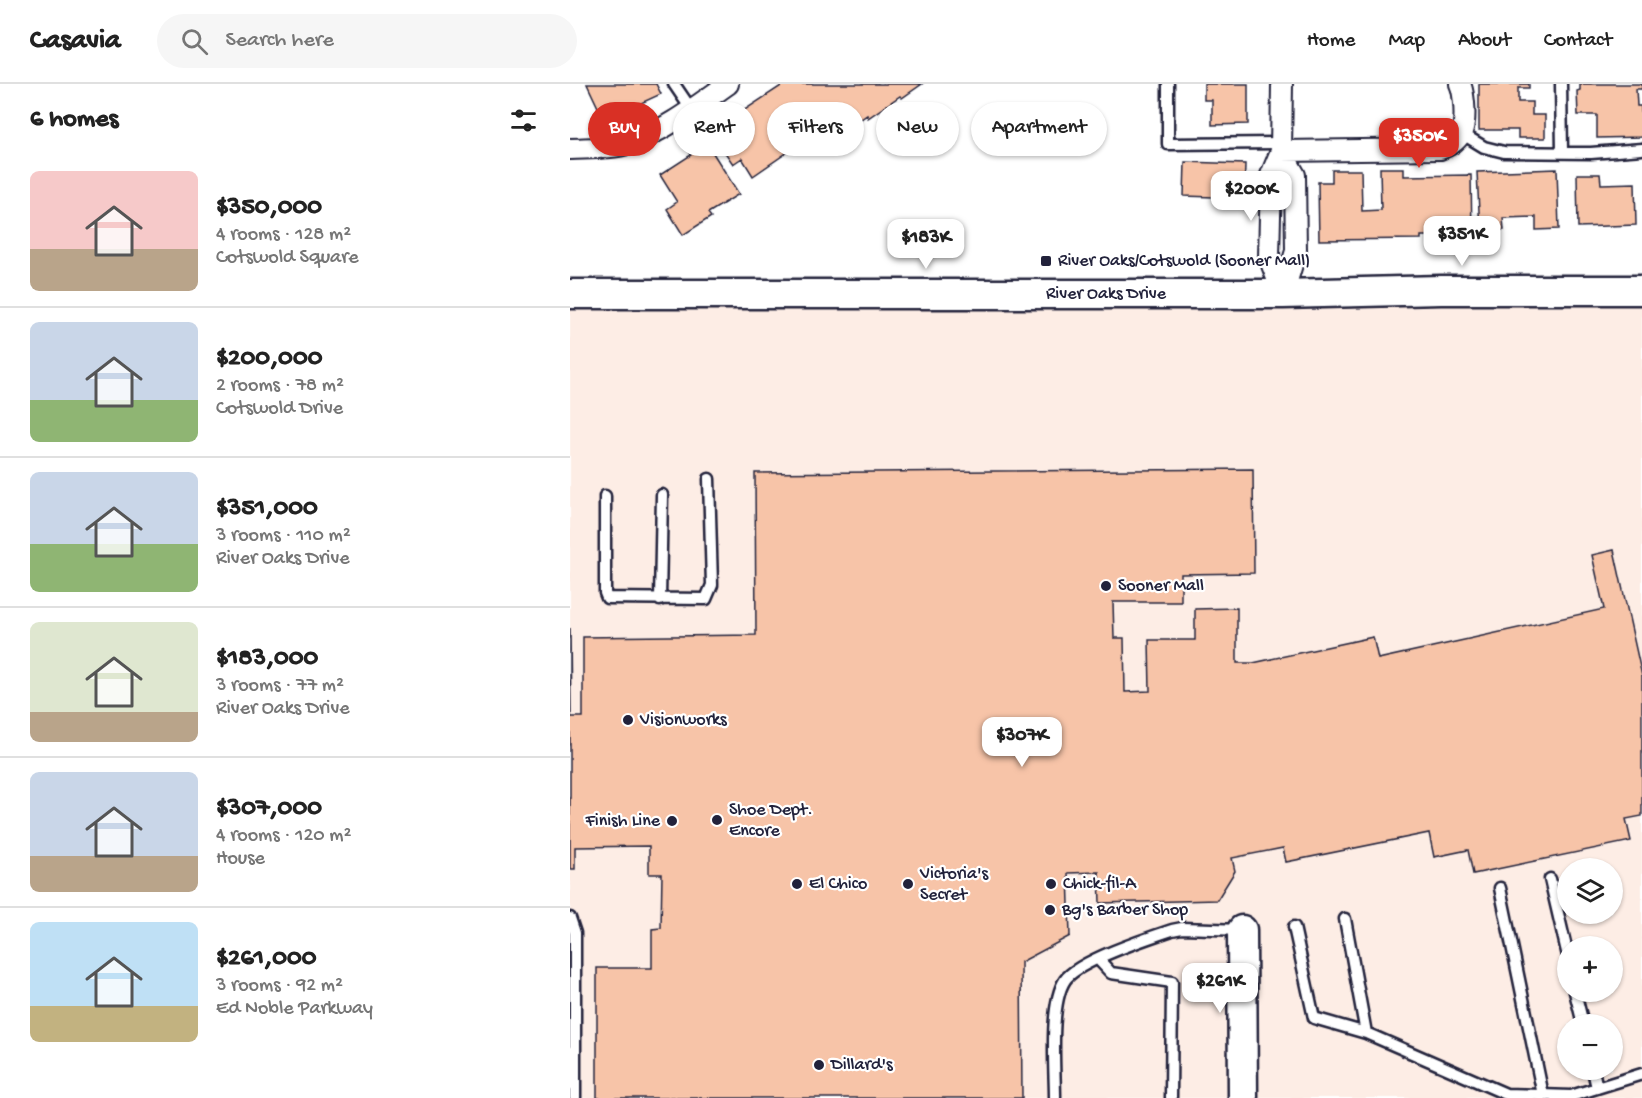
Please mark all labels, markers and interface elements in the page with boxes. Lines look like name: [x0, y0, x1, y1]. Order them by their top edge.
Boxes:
search box: [157, 14, 577, 68]
text: Casavia: [30, 25, 121, 58]
icon: search: [178, 25, 211, 58]
text: Search here: [226, 28, 334, 54]
text: Home: [1307, 29, 1355, 54]
text: Map: [1388, 29, 1425, 54]
text: About: [1458, 29, 1511, 54]
text: Contact: [1544, 29, 1612, 54]
chip: Buy: [588, 102, 661, 156]
chip: Rent: [673, 102, 755, 156]
chip: Filters: [767, 102, 864, 156]
chip: New: [876, 102, 959, 156]
chip: Apartment: [971, 102, 1107, 156]
icon: filters: [507, 104, 540, 137]
text: 6 homes: [30, 105, 118, 136]
pin: $350K: [1377, 118, 1461, 169]
text: $350K: [1393, 126, 1445, 149]
pin: $200K: [1209, 171, 1293, 222]
text: $200K: [1225, 179, 1277, 202]
text: $350,000: [216, 193, 322, 224]
icon: home: [78, 195, 150, 267]
pin: $351K: [1420, 216, 1504, 267]
pin: $183K: [884, 219, 968, 270]
text: 4 rooms · 128 m²: [216, 224, 351, 247]
text: $351K: [1438, 224, 1486, 247]
text: $183K: [901, 227, 951, 250]
text: Cotswold Square: [216, 247, 359, 270]
place label: River Oaks/Cotswold (Sooner Mall): [1058, 251, 1310, 272]
marker: River Oaks/Cotswold (Sooner Mall): [1039, 254, 1053, 268]
street label: River Oaks Drive: [1046, 284, 1167, 305]
text: $200,000: [216, 344, 322, 375]
icon: home: [78, 346, 150, 418]
text: 2 rooms · 78 m²: [216, 375, 344, 398]
text: Cotswold Drive: [216, 398, 343, 421]
text: $351,000: [216, 494, 318, 525]
icon: home: [78, 496, 150, 568]
text: 3 rooms · 110 m²: [216, 525, 351, 548]
text: River Oaks Drive: [216, 548, 350, 571]
place label: Sooner Mall: [1118, 576, 1204, 597]
marker: Sooner Mall: [1099, 579, 1113, 593]
text: $183,000: [216, 644, 318, 675]
icon: home: [78, 646, 150, 718]
text: 3 rooms · 77 m²: [216, 675, 344, 698]
text: River Oaks Drive: [216, 698, 350, 721]
place label: Visionworks: [639, 710, 728, 731]
marker: Visionworks: [621, 713, 635, 727]
pin: $307K: [980, 717, 1064, 768]
text: $307K: [996, 725, 1048, 748]
text: $307,000: [216, 794, 322, 825]
icon: home: [78, 796, 150, 868]
place label: Shoe Dept. Encore: [729, 800, 813, 842]
place label: Finish Line: [585, 811, 661, 832]
marker: Shoe Dept. Encore: [710, 813, 724, 827]
marker: Finish Line: [665, 814, 679, 828]
text: 4 rooms · 120 m²: [216, 825, 351, 848]
text: House: [216, 848, 265, 871]
map controls: [1557, 858, 1623, 1080]
button: layers: [1557, 858, 1623, 924]
place label: Victoria's Secret: [919, 864, 990, 906]
place label: El Chico: [809, 874, 867, 895]
place label: Chick-fil-A: [1063, 874, 1137, 895]
marker: El Chico: [790, 877, 804, 891]
marker: Victoria's Secret: [901, 877, 915, 891]
marker: Chick-fil-A: [1044, 877, 1058, 891]
place label: Bg's Barber Shop: [1061, 900, 1188, 921]
marker: Bg's Barber Shop: [1043, 903, 1057, 917]
button: +: [1557, 936, 1623, 1002]
text: $261,000: [216, 944, 317, 975]
icon: home: [78, 946, 150, 1018]
pin: $261K: [1178, 963, 1262, 1014]
text: $261K: [1196, 971, 1244, 994]
text: 3 rooms · 92 m²: [216, 975, 343, 998]
text: Ed Noble Parkway: [216, 998, 373, 1021]
button: −: [1557, 1014, 1623, 1080]
place label: Dillard's: [830, 1055, 894, 1076]
marker: Dillard's: [812, 1058, 826, 1072]

